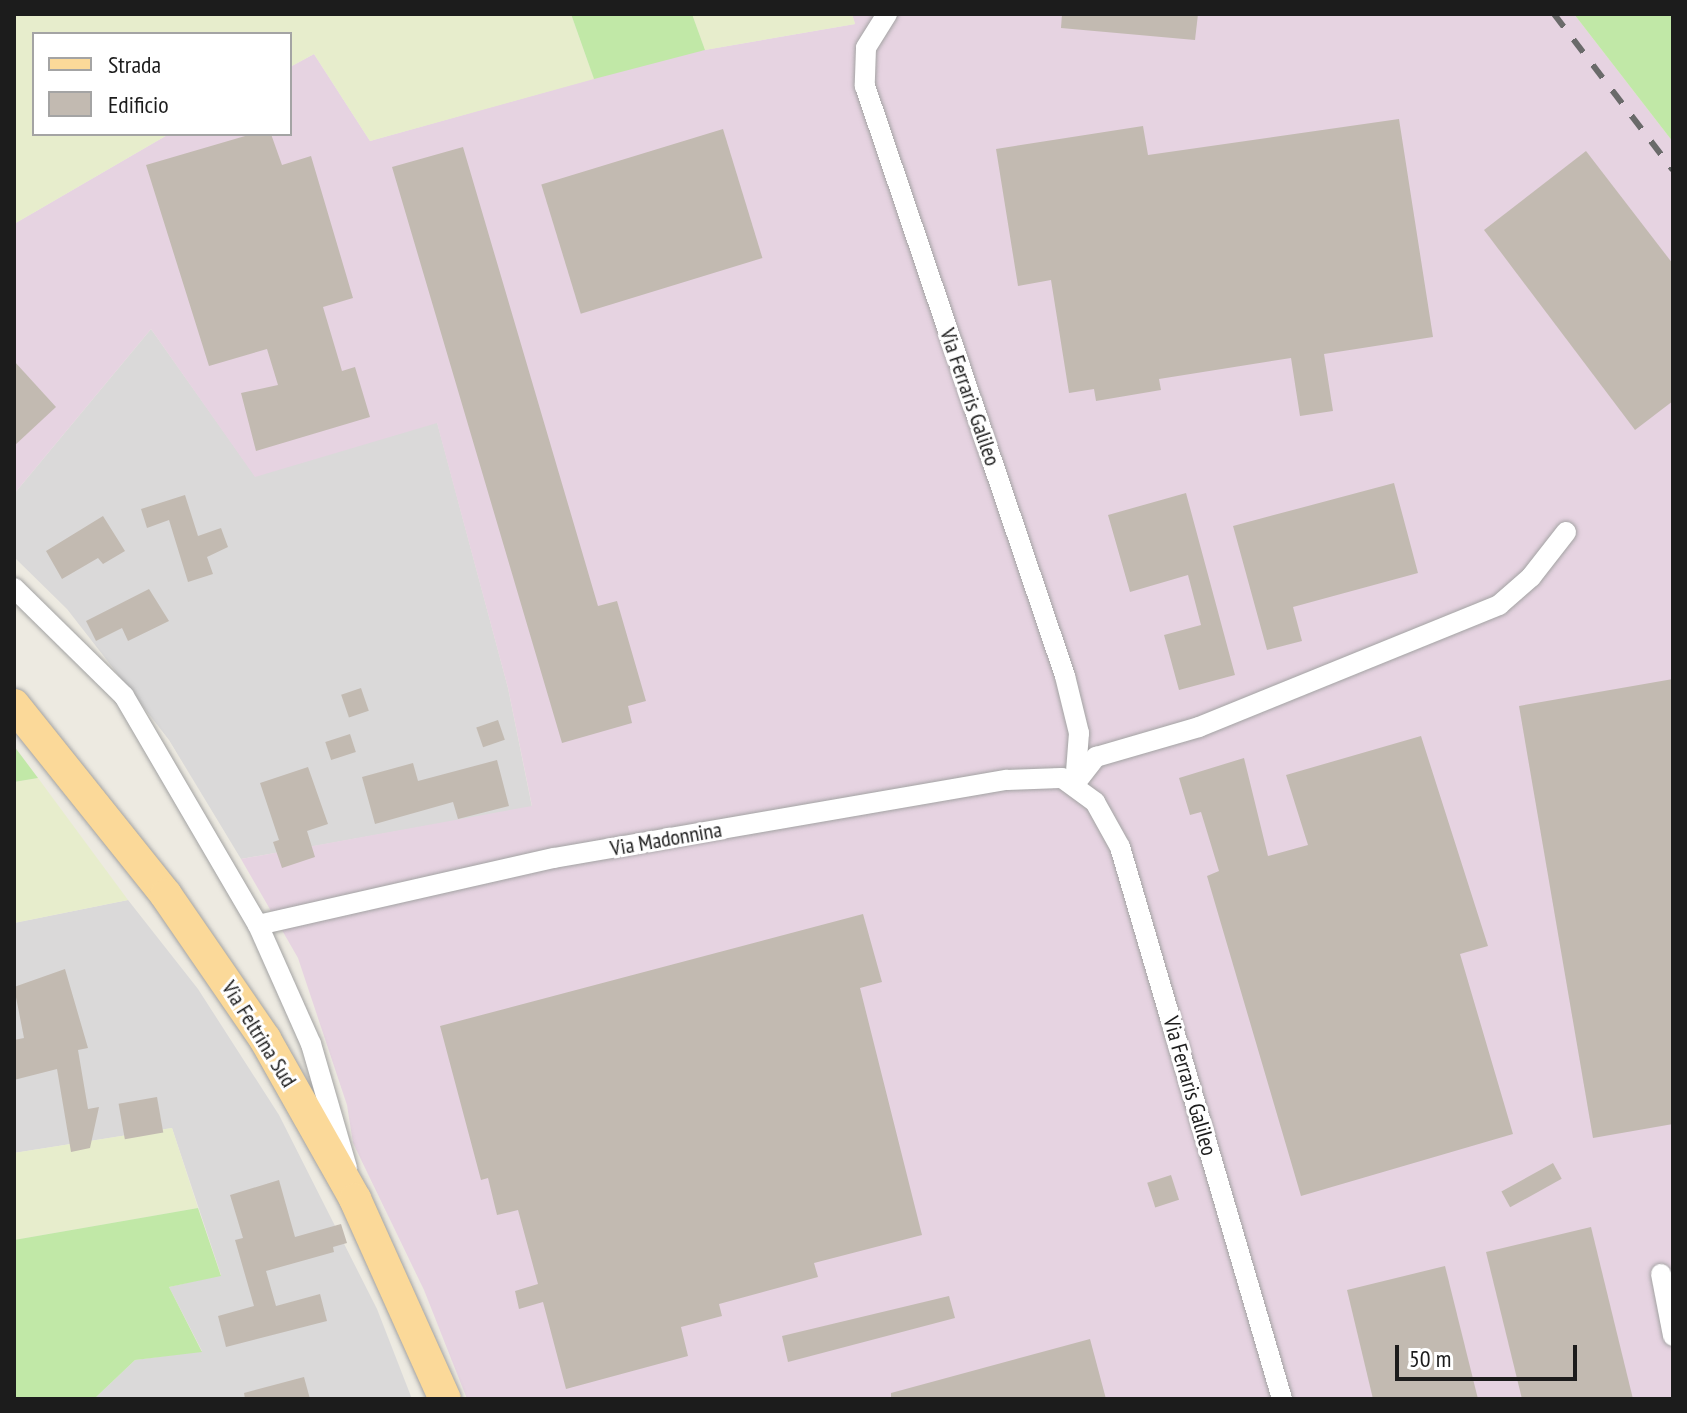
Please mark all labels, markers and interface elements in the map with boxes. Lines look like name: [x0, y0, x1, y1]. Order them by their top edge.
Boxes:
legend: [32, 32, 292, 136]
text: Strada: [108, 49, 161, 80]
text: Edificio: [108, 89, 169, 120]
street label: Via Ferraris Galileo: [934, 325, 1006, 469]
street label: Via Madonnina: [608, 816, 724, 862]
street label: Via Feltrina Sud: [216, 976, 302, 1092]
street label: Via Ferraris Galileo: [1158, 1013, 1222, 1159]
scale bar: [1399, 1329, 1581, 1379]
text: 50 m: [1409, 1343, 1451, 1374]

